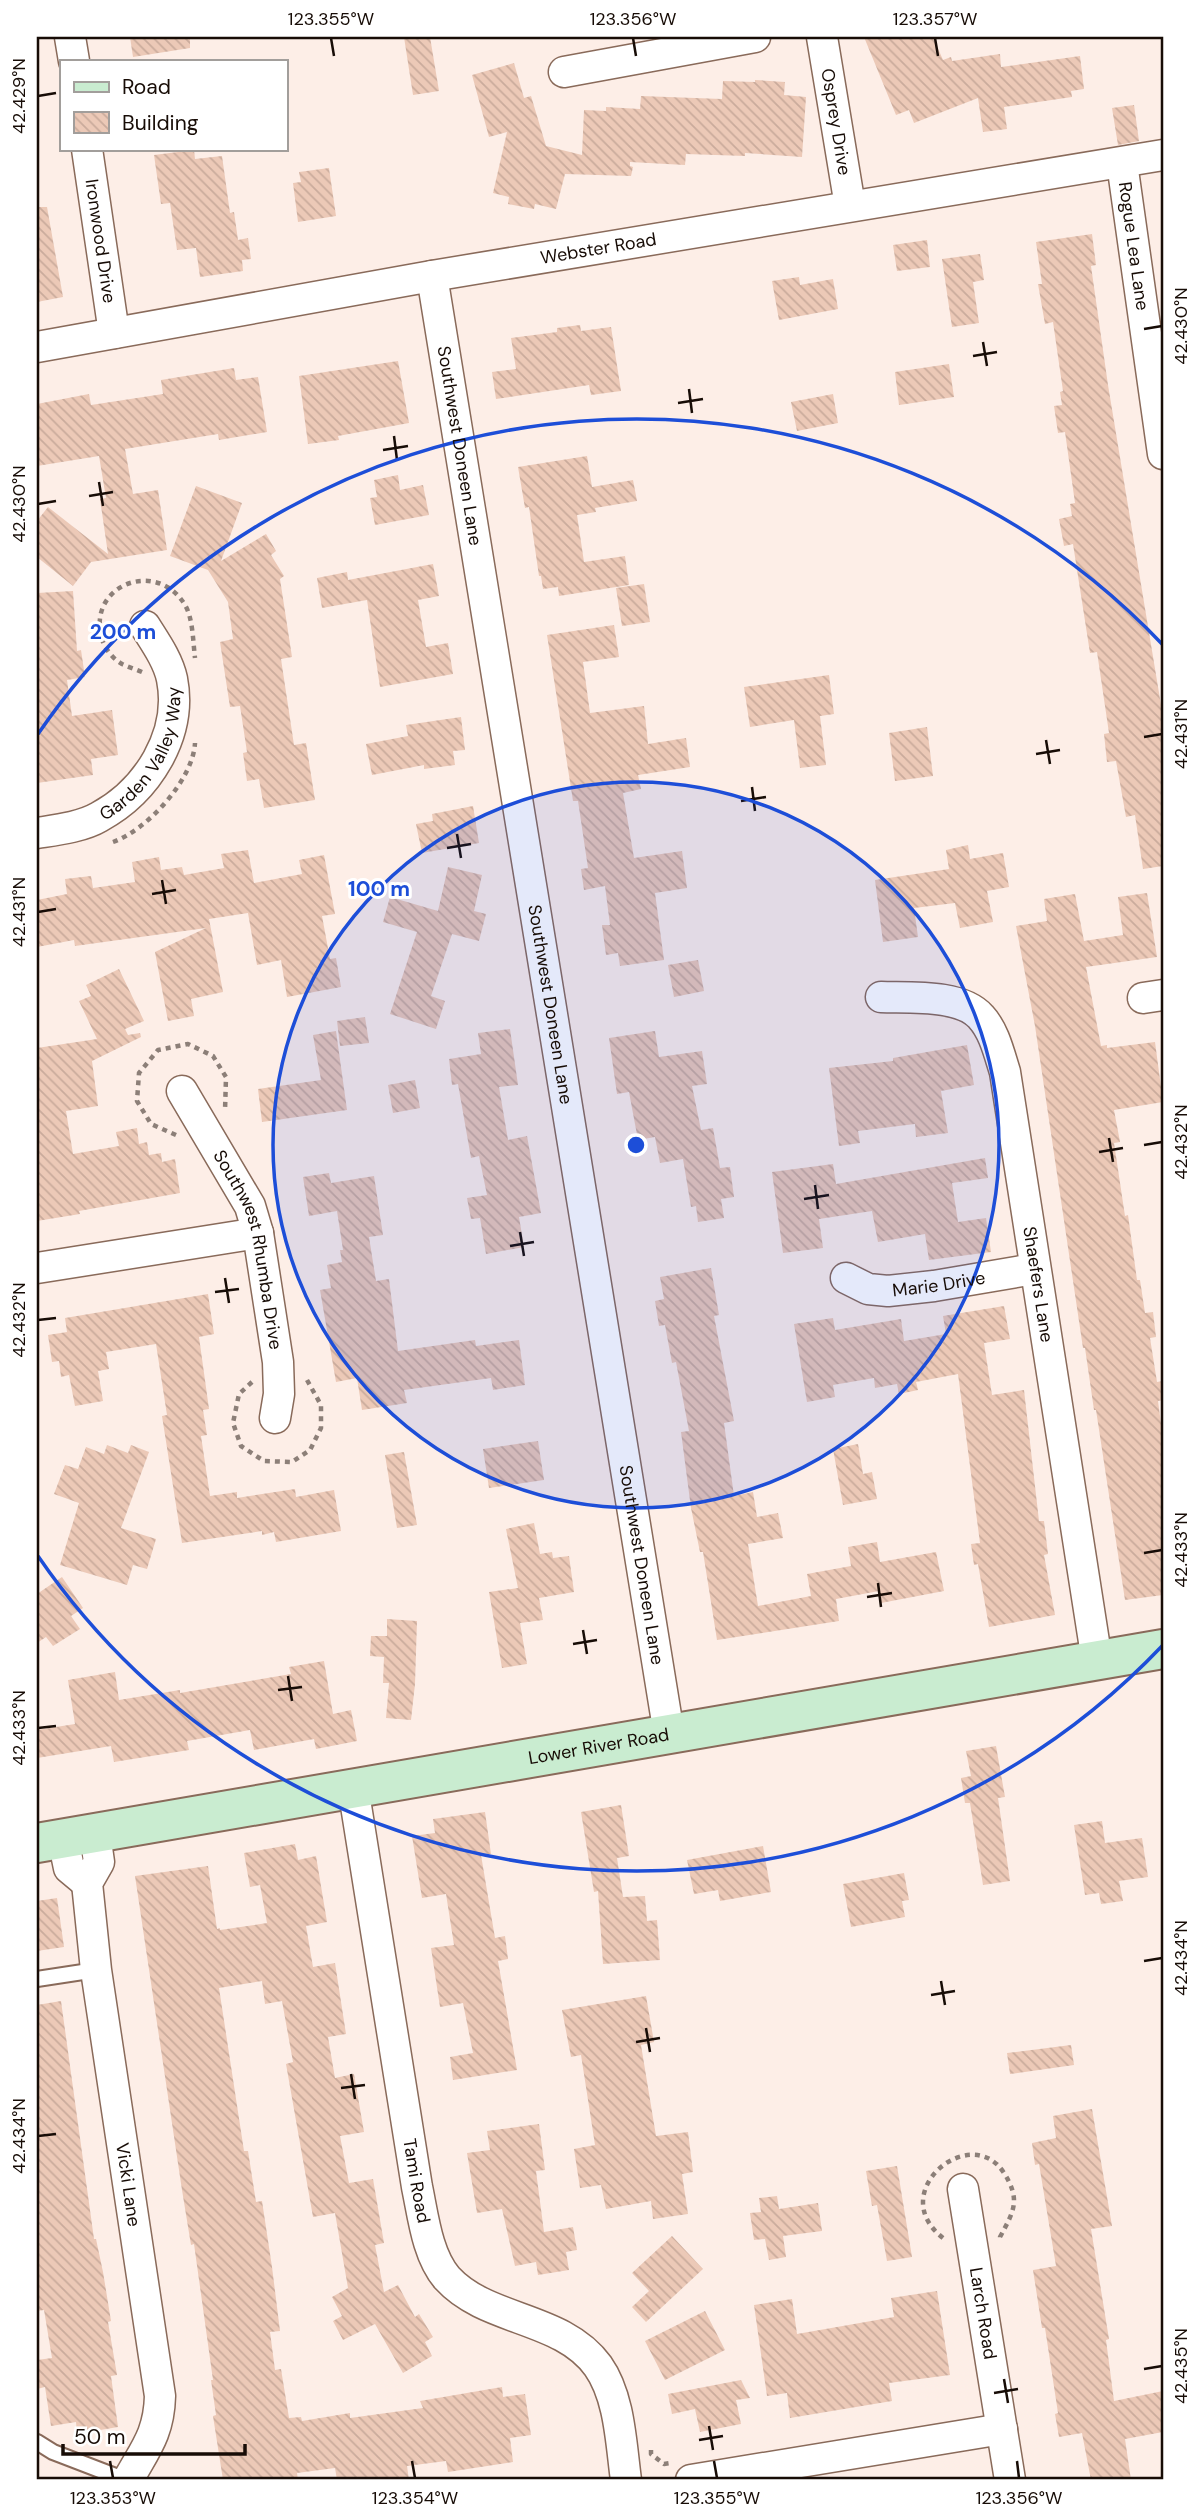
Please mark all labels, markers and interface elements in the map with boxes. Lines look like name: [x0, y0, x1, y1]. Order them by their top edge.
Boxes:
text: 123.355°W: [288, 7, 374, 31]
text: 123.356°W: [590, 7, 676, 31]
text: 123.357°W: [893, 7, 977, 31]
text: 42.429°N: [7, 58, 31, 134]
legend: [60, 60, 287, 150]
street label: Osprey Drive: [815, 67, 857, 177]
text: Road: [122, 73, 171, 101]
text: Building: [122, 109, 199, 137]
street label: Ironwood Drive: [80, 177, 121, 305]
street label: Rogue Lea Lane: [1113, 180, 1155, 312]
street label: Webster Road: [539, 227, 658, 270]
text: 42.430°N: [1169, 287, 1193, 365]
street label: Southwest Doneen Lane: [432, 344, 488, 547]
text: 42.430°N: [7, 465, 31, 543]
text: 200 m: [90, 618, 156, 646]
street label: Garden Valley Way: [95, 686, 186, 826]
text: 42.431°N: [1169, 699, 1193, 769]
text: 100 m: [348, 875, 410, 903]
text: 42.431°N: [7, 877, 31, 947]
street label: Southwest Doneen Lane: [522, 903, 578, 1106]
text: 42.432°N: [1169, 1104, 1193, 1180]
centre of rings: [624, 1133, 648, 1157]
street label: Southwest Rhumba Drive: [208, 1146, 288, 1351]
street label: Shaefers Lane: [1017, 1225, 1059, 1344]
street label: Marie Drive: [891, 1265, 987, 1302]
text: 42.432°N: [7, 1282, 31, 1358]
street label: Southwest Doneen Lane: [613, 1463, 670, 1667]
text: 42.433°N: [1169, 1512, 1193, 1588]
text: 42.433°N: [7, 1690, 31, 1766]
street label: Lower River Road: [527, 1722, 671, 1770]
text: 42.434°N: [1169, 1920, 1193, 1996]
text: 42.434°N: [7, 2098, 31, 2174]
street label: Tami Road: [397, 2137, 436, 2225]
street label: Vicki Lane: [110, 2141, 146, 2228]
street label: Larch Road: [964, 2266, 1002, 2361]
text: 42.435°N: [1169, 2328, 1193, 2404]
scale bar: [63, 2412, 245, 2456]
text: 50 m: [74, 2423, 125, 2451]
text: 123.353°W: [70, 2486, 156, 2510]
text: 123.354°W: [372, 2486, 458, 2510]
text: 123.355°W: [674, 2486, 760, 2510]
text: 123.356°W: [976, 2486, 1062, 2510]

